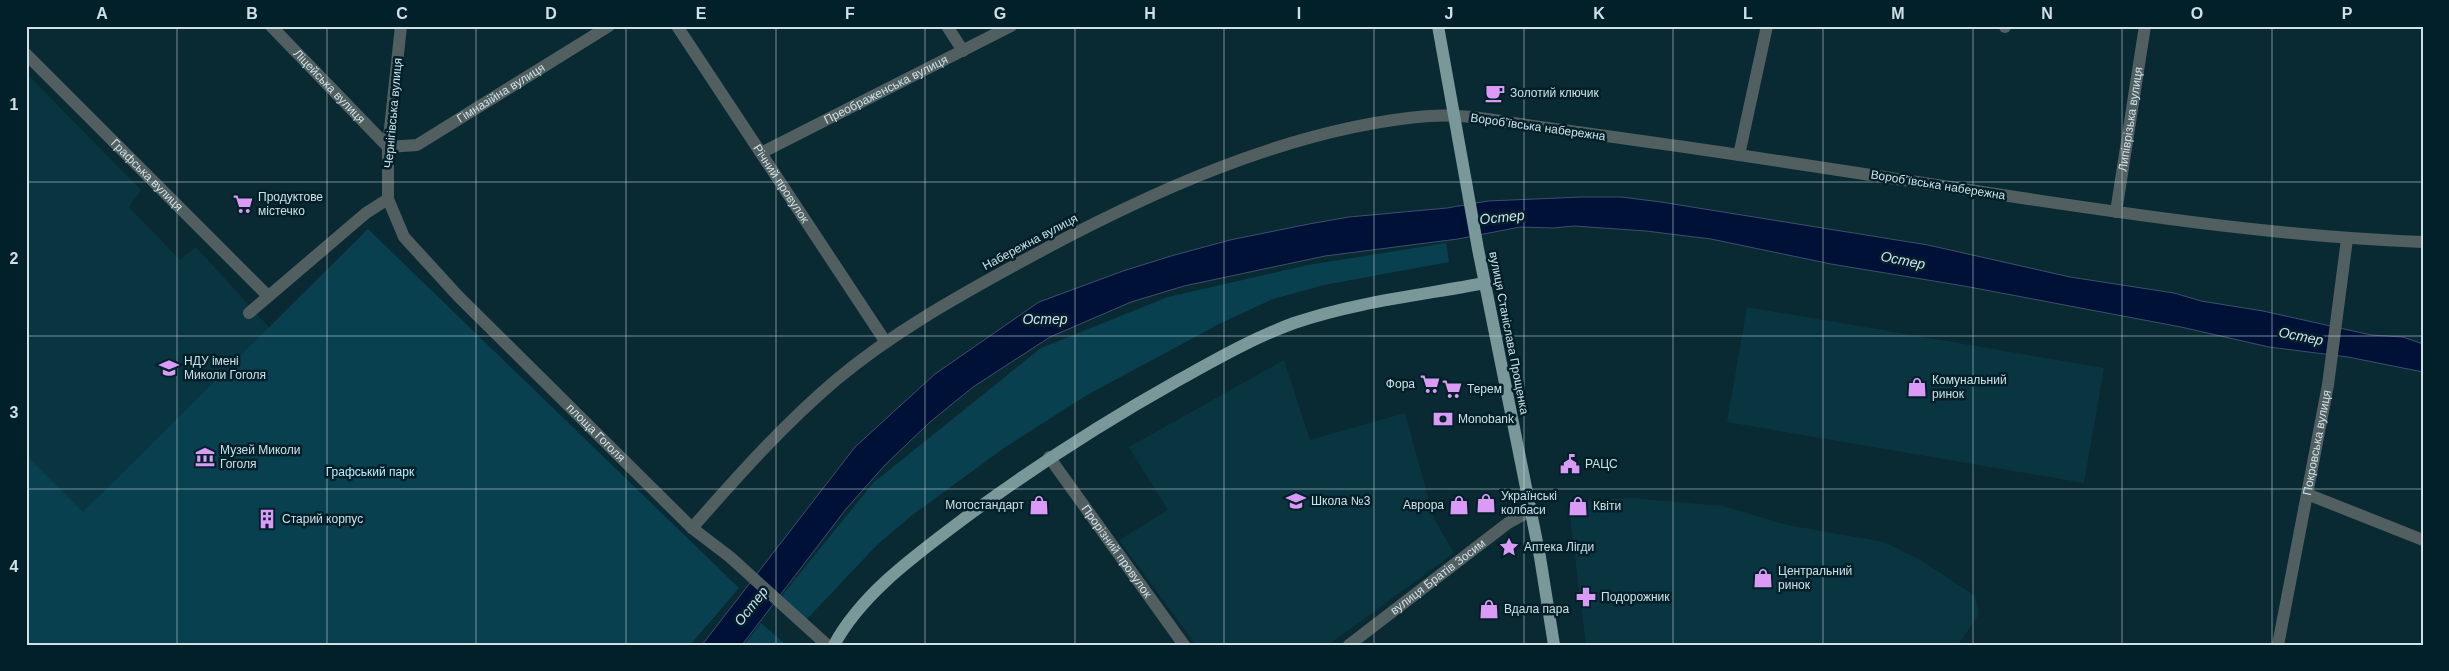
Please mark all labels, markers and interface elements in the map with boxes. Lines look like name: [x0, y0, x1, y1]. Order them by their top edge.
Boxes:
text: A: [96, 5, 108, 22]
text: B: [246, 5, 258, 22]
text: C: [396, 5, 408, 22]
text: D: [545, 5, 557, 22]
text: E: [696, 5, 707, 22]
text: F: [845, 5, 855, 22]
text: G: [994, 5, 1006, 22]
text: H: [1144, 5, 1156, 22]
text: I: [1297, 5, 1301, 22]
text: J: [1445, 5, 1453, 22]
text: K: [1593, 5, 1605, 22]
text: L: [1743, 5, 1753, 22]
text: M: [1891, 5, 1905, 22]
text: N: [2041, 5, 2053, 22]
text: O: [2191, 5, 2203, 22]
text: P: [2342, 5, 2353, 22]
street label: Ліцейська вулиця: [290, 46, 368, 126]
street label: Преображенська вулиця: [822, 52, 950, 127]
street label: Чернігівська вулиця: [381, 57, 405, 169]
street label: Гімназійна вулиця: [454, 60, 547, 126]
street label: Липіврізька вулиця: [2115, 66, 2146, 172]
cafe icon: Золотий ключик: [1484, 82, 1506, 104]
place label: Золотий ключик: [1510, 86, 1600, 100]
text: 1: [10, 96, 19, 113]
street label: Воробʼївська набережна: [1470, 111, 1607, 143]
street label: Графська вулиця: [108, 136, 186, 214]
street label: Річний провулок: [750, 142, 813, 226]
street label: Воробʼївська набережна: [1870, 167, 2007, 203]
place label: Продуктове містечко: [258, 190, 323, 218]
supermarket icon: Продуктове містечко: [232, 193, 254, 215]
water label: Остер: [1479, 207, 1525, 227]
street label: Набережна вулиця: [980, 211, 1080, 273]
water label: Остер: [1879, 248, 1927, 272]
text: 2: [10, 250, 19, 267]
street label: вулиця Станіслава Прощенка: [1486, 250, 1532, 416]
water label: Остер: [1022, 311, 1068, 327]
water label: Остер: [2277, 324, 2325, 348]
place label: НДУ імені Миколи Гоголя: [184, 354, 266, 382]
school or university icon: НДУ імені Миколи Гоголя: [158, 357, 180, 379]
supermarket icon: Фора: [1419, 373, 1441, 395]
place label: Комунальний ринок: [1932, 373, 2007, 401]
shop icon: Комунальний ринок: [1906, 376, 1928, 398]
place label: Фора: [1386, 377, 1415, 391]
supermarket icon: Терем: [1441, 378, 1463, 400]
place label: Терем: [1467, 382, 1502, 396]
street label: Покровська вулиця: [2300, 389, 2334, 497]
street label: площа Гоголя: [564, 401, 628, 465]
text: 3: [10, 404, 19, 421]
bank icon: Monobank: [1432, 408, 1454, 430]
place label: Monobank: [1458, 412, 1515, 426]
place label: Музей Миколи Гоголя: [220, 443, 300, 471]
museum icon: Музей Миколи Гоголя: [194, 446, 216, 468]
public building icon: РАЦС: [1559, 453, 1581, 475]
place label: РАЦС: [1585, 457, 1618, 471]
park label: Графський парк: [326, 465, 415, 479]
place label: Українські колбаси: [1501, 489, 1557, 517]
school or university icon: Школа №3: [1285, 490, 1307, 512]
shop icon: Українські колбаси: [1475, 492, 1497, 514]
shop icon: Мотостандарт: [1028, 494, 1050, 516]
place label: Школа №3: [1311, 494, 1371, 508]
shop icon: Аврора: [1448, 494, 1470, 516]
shop icon: Квіти: [1567, 495, 1589, 517]
place label: Мотостандарт: [945, 498, 1024, 512]
place label: Аврора: [1403, 498, 1444, 512]
place label: Квіти: [1593, 499, 1621, 513]
street label: Прорізний провулок: [1079, 502, 1155, 601]
building icon: Старий корпус: [256, 508, 278, 530]
place label: Старий корпус: [282, 512, 363, 526]
street label: вулиця Братів Зосим: [1388, 536, 1488, 618]
place icon: Аптека Лігди: [1498, 536, 1520, 558]
place label: Аптека Лігди: [1524, 540, 1594, 554]
text: 4: [10, 558, 19, 575]
place label: Центральний ринок: [1778, 564, 1852, 592]
shop icon: Центральний ринок: [1752, 567, 1774, 589]
water label: Остер: [731, 583, 771, 629]
pharmacy icon: Подорожник: [1575, 586, 1597, 608]
place label: Подорожник: [1601, 590, 1670, 604]
shop icon: Вдала пара: [1478, 598, 1500, 620]
place label: Вдала пара: [1504, 602, 1569, 616]

